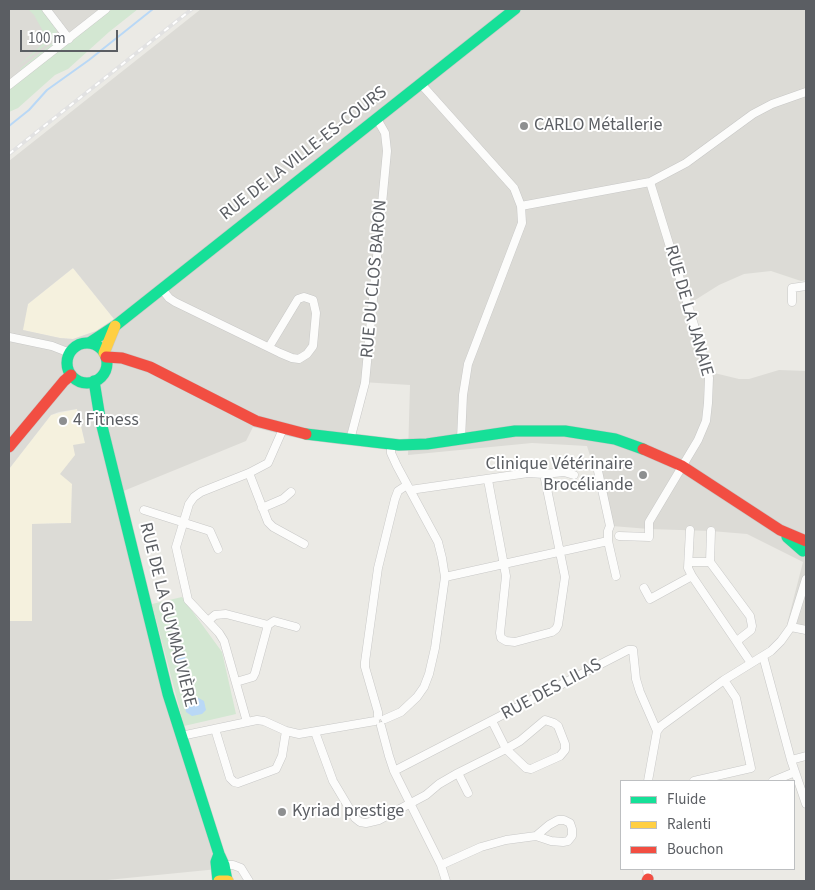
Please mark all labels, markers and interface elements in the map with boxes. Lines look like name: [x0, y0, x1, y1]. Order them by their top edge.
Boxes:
scale bar: [22, 20, 120, 52]
text: 100 m: [28, 28, 66, 49]
street label: RUE DE LA VILLE-ES-COURS: [216, 82, 392, 226]
place label: CARLO Métallerie: [534, 115, 662, 137]
marker: CARLO Métallerie: [518, 120, 530, 132]
street label: RUE DU CLOS BARON: [357, 199, 393, 359]
street label: RUE DE LA JANAIE: [659, 243, 717, 379]
place label: 4 Fitness: [73, 410, 139, 432]
marker: 4 Fitness: [57, 415, 69, 427]
place label: Clinique Vétérinaire Brocéliande: [486, 454, 633, 496]
marker: Clinique Vétérinaire Brocéliande: [637, 469, 649, 481]
street label: RUE DE LA GUYMAUVIÈRE: [134, 520, 200, 710]
street label: RUE DES LILAS: [498, 655, 606, 725]
legend: [620, 780, 795, 870]
text: Fluide: [667, 789, 706, 810]
place label: Kyriad prestige: [292, 801, 404, 823]
marker: Kyriad prestige: [276, 806, 288, 818]
text: Ralenti: [667, 814, 711, 835]
text: Bouchon: [667, 839, 723, 860]

